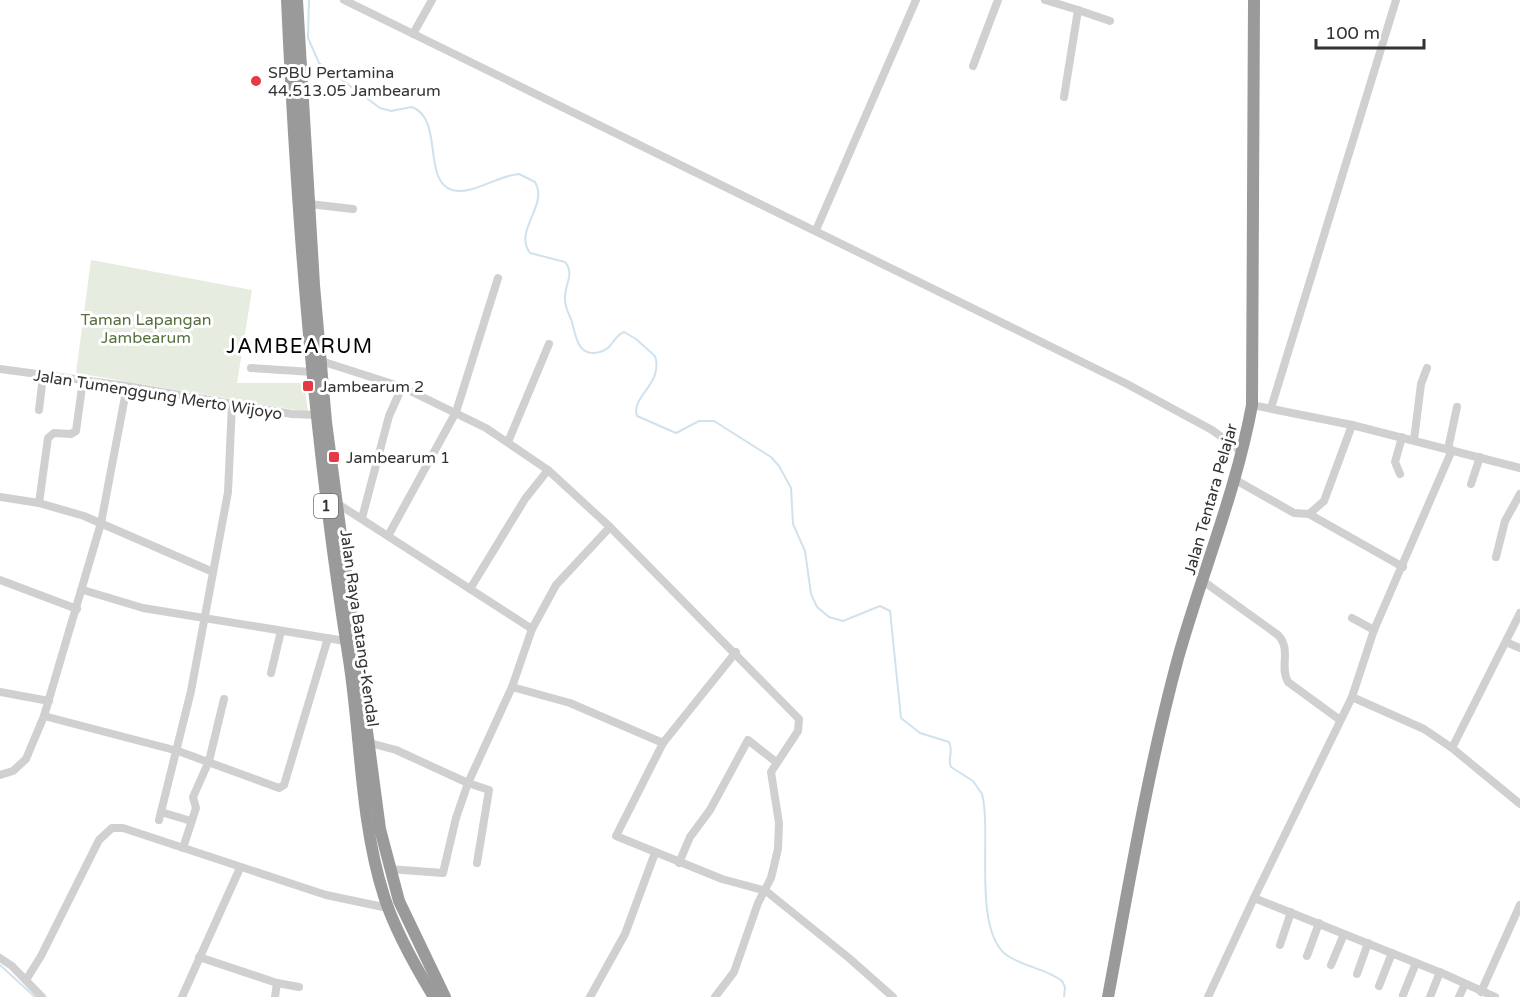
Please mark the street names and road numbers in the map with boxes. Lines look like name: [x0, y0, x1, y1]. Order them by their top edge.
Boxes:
street label: Jalan Tumenggung Merto Wijoyo: [32, 365, 284, 425]
street label: Jalan Tentara Pelajar: [1180, 420, 1242, 577]
road number: 1: [314, 494, 338, 518]
street label: Jalan Raya Batang-Kendal: [335, 528, 383, 728]

